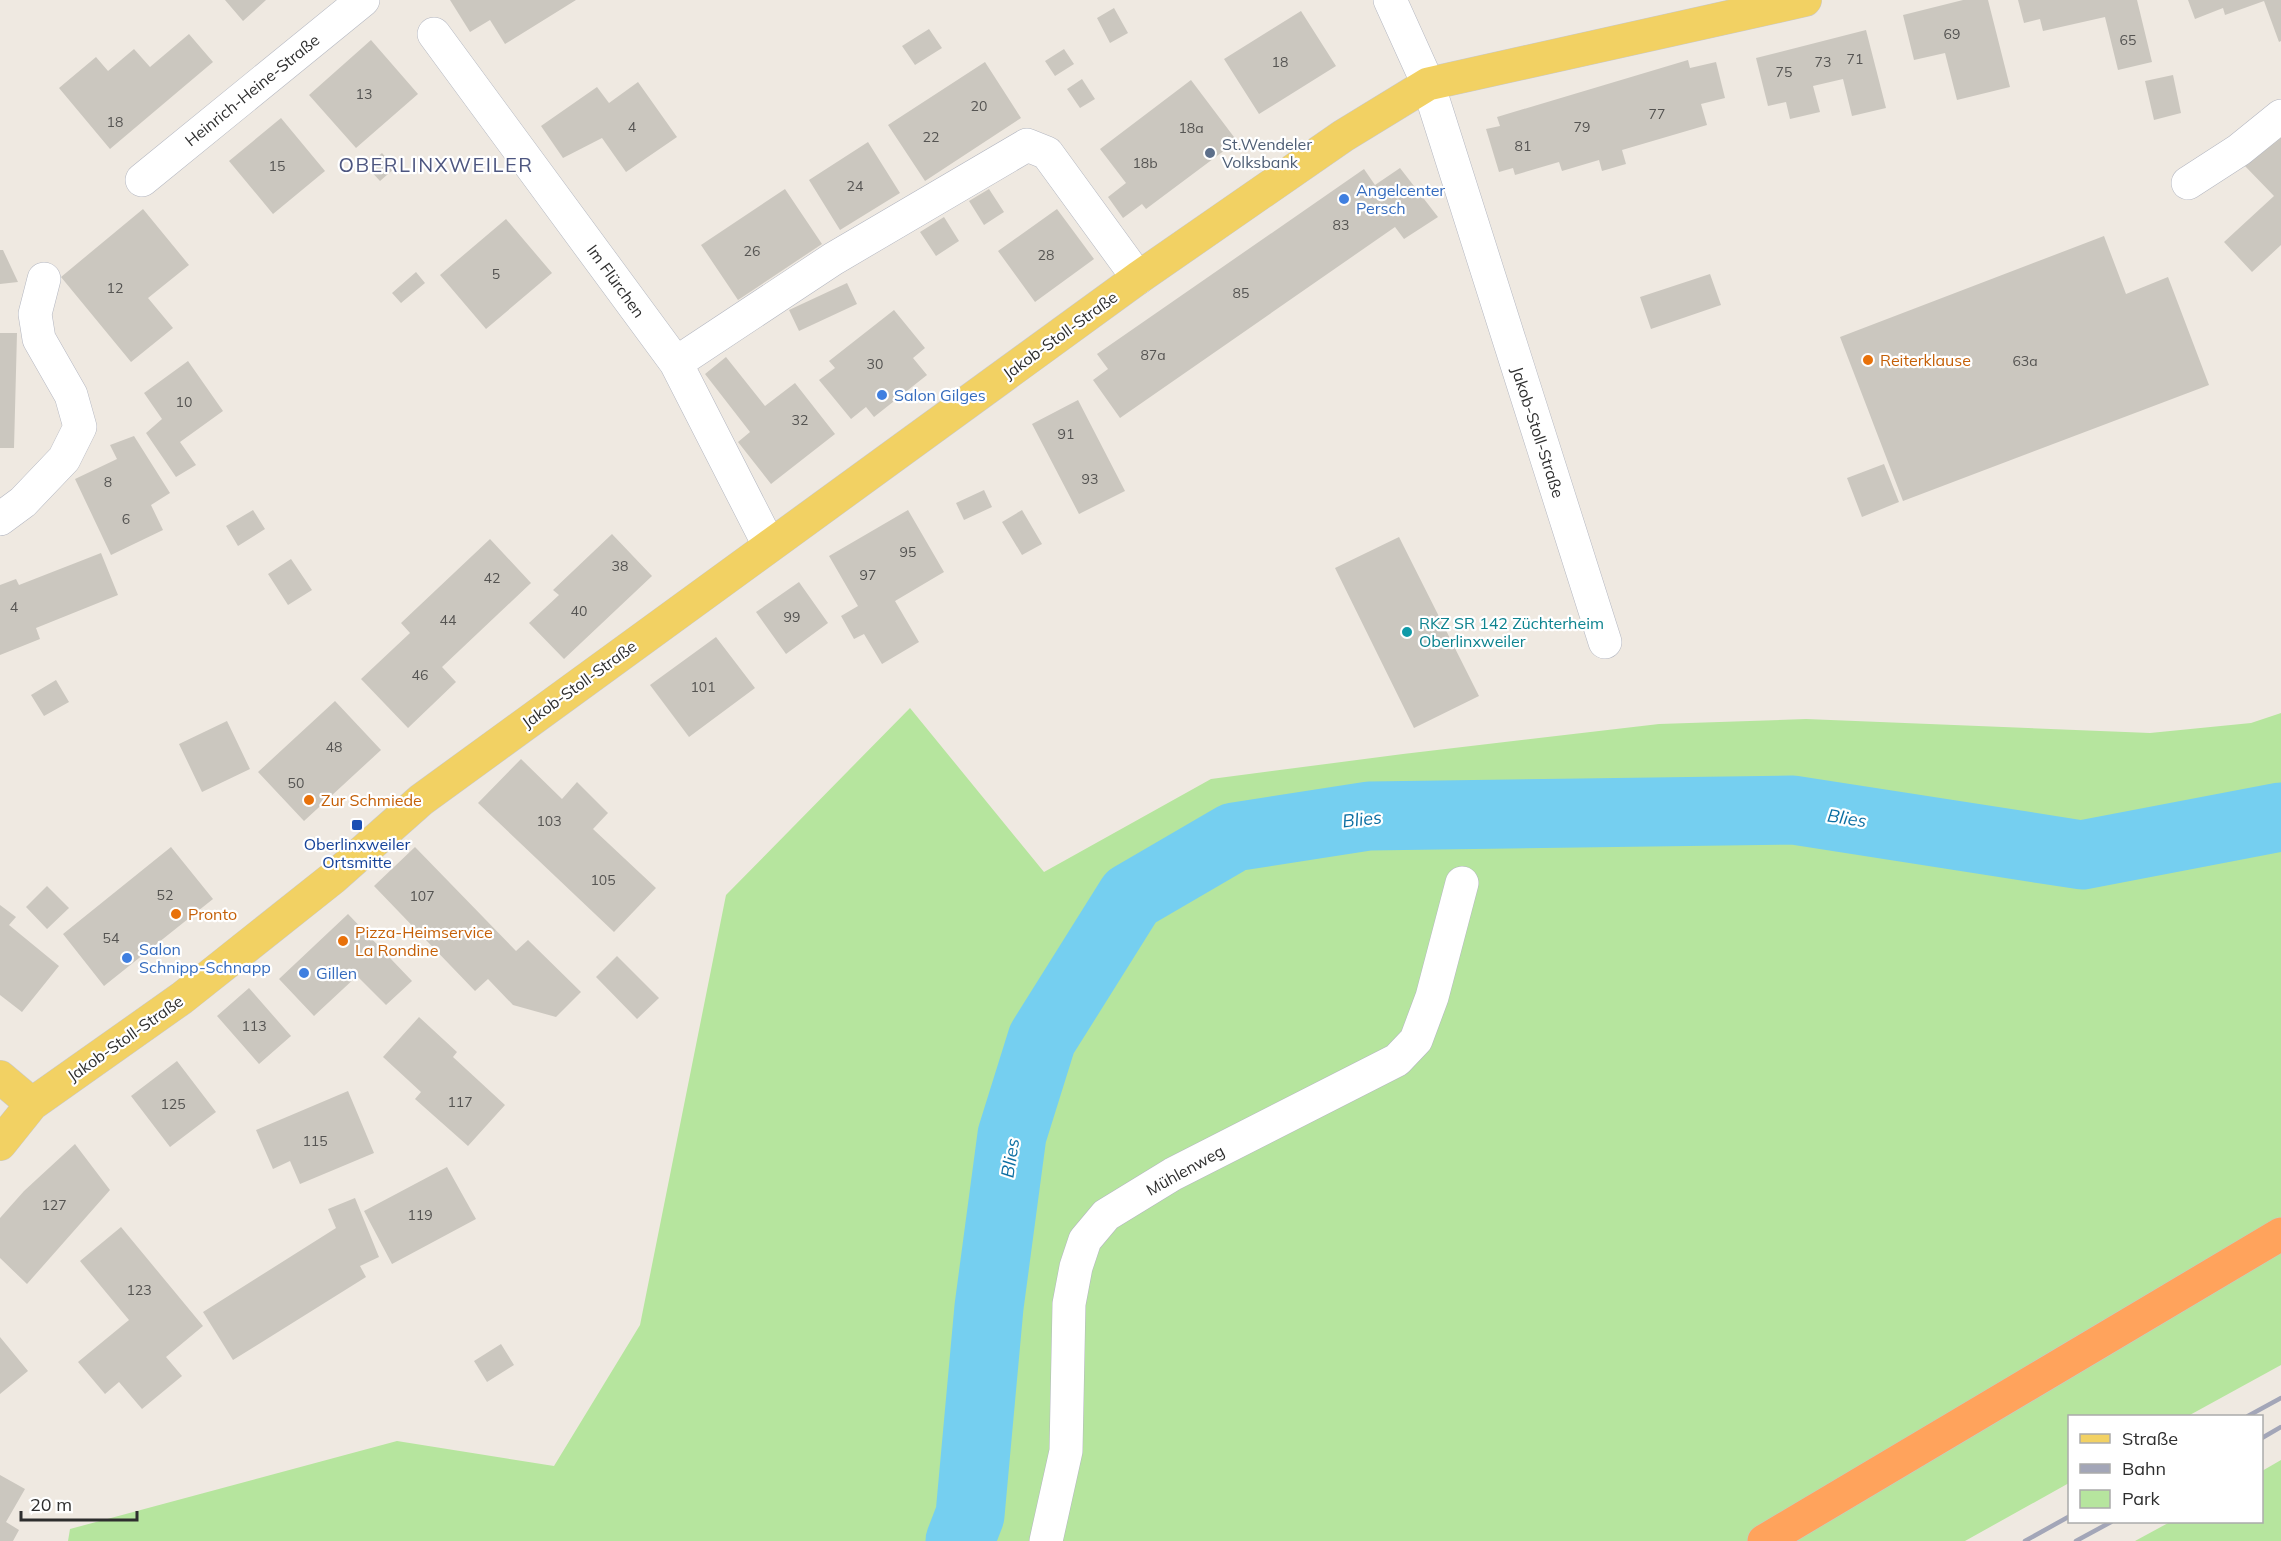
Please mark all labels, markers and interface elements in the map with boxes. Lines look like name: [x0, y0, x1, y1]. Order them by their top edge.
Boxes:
house number: 69: [1944, 25, 1960, 43]
street label: Heinrich-Heine-Straße: [181, 30, 323, 150]
house number: 65: [2120, 31, 2136, 49]
house number: 71: [1847, 50, 1863, 68]
house number: 18: [1272, 53, 1288, 71]
house number: 73: [1815, 53, 1831, 71]
house number: 75: [1776, 63, 1792, 81]
house number: 13: [356, 85, 372, 103]
house number: 20: [971, 97, 987, 115]
house number: 77: [1649, 105, 1665, 123]
house number: 18: [107, 113, 123, 131]
house number: 4: [628, 118, 637, 136]
house number: 79: [1574, 118, 1590, 136]
house number: 18a: [1178, 119, 1204, 137]
house number: 22: [923, 128, 939, 146]
place label: St.Wendeler Volksbank: [1222, 134, 1312, 172]
house number: 81: [1515, 137, 1531, 155]
marker: St.Wendeler Volksbank: [1203, 146, 1217, 160]
district label: OBERLINXWEILER: [338, 152, 534, 177]
house number: 18b: [1132, 154, 1158, 172]
house number: 15: [269, 157, 285, 175]
house number: 24: [847, 177, 864, 195]
place label: Angelcenter Persch: [1356, 180, 1445, 218]
marker: Angelcenter Persch: [1337, 192, 1351, 206]
house number: 83: [1333, 216, 1349, 234]
street label: Im Flürchen: [583, 241, 649, 321]
house number: 26: [744, 242, 760, 260]
house number: 28: [1038, 246, 1054, 264]
house number: 5: [492, 265, 500, 283]
house number: 12: [107, 279, 123, 297]
house number: 85: [1233, 284, 1249, 302]
street label: Jakob-Stoll-Straße: [999, 287, 1121, 383]
house number: 87a: [1140, 346, 1166, 364]
place label: Reiterklause: [1880, 350, 1971, 370]
house number: 63a: [2012, 352, 2038, 370]
marker: Reiterklause: [1861, 353, 1875, 367]
house number: 30: [867, 355, 883, 373]
street label: Jakob-Stoll-Straße: [1507, 364, 1569, 500]
place label: Salon Gilges: [894, 385, 986, 405]
marker: Salon Gilges: [875, 388, 889, 402]
house number: 10: [176, 393, 192, 411]
house number: 32: [792, 411, 808, 429]
house number: 91: [1058, 425, 1074, 443]
house number: 93: [1082, 470, 1098, 488]
house number: 8: [104, 473, 112, 491]
house number: 6: [122, 510, 130, 528]
house number: 95: [900, 543, 916, 561]
house number: 38: [612, 557, 628, 575]
house number: 97: [860, 566, 876, 584]
house number: 42: [484, 569, 500, 587]
house number: 4: [10, 598, 19, 616]
house number: 40: [571, 602, 587, 620]
house number: 99: [784, 608, 800, 626]
house number: 44: [440, 611, 457, 629]
place label: RKZ SR 142 Züchterheim Oberlinxweiler: [1419, 613, 1604, 651]
marker: RKZ SR 142 Züchterheim Oberlinxweiler: [1400, 625, 1414, 639]
street label: Jakob-Stoll-Straße: [518, 636, 640, 732]
house number: 46: [412, 666, 428, 684]
house number: 101: [690, 678, 716, 696]
house number: 48: [326, 738, 342, 756]
house number: 50: [288, 774, 304, 792]
place label: Zur Schmiede: [321, 790, 422, 810]
marker: Zur Schmiede: [302, 793, 316, 807]
water label: Blies: [1826, 804, 1868, 832]
water label: Blies: [1341, 805, 1383, 833]
house number: 103: [536, 812, 562, 830]
marker: Oberlinxweiler Ortsmitte: [350, 818, 364, 832]
place label: Oberlinxweiler Ortsmitte: [304, 834, 410, 872]
house number: 105: [590, 871, 616, 889]
house number: 52: [157, 886, 173, 904]
house number: 107: [409, 887, 435, 905]
place label: Pronto: [188, 904, 237, 924]
marker: Pronto: [169, 907, 183, 921]
place label: Pizza-Heimservice La Rondine: [355, 922, 493, 960]
house number: 54: [103, 929, 120, 947]
marker: Pizza-Heimservice La Rondine: [336, 934, 350, 948]
place label: Salon Schnipp-Schnapp: [139, 939, 271, 977]
marker: Salon Schnipp-Schnapp: [120, 951, 134, 965]
place label: Gillen: [316, 963, 357, 983]
marker: Gillen: [297, 966, 311, 980]
street label: Jakob-Stoll-Straße: [63, 991, 187, 1085]
house number: 113: [241, 1017, 267, 1035]
house number: 117: [447, 1093, 473, 1111]
house number: 125: [160, 1095, 186, 1113]
house number: 115: [302, 1132, 328, 1150]
water label: Blies: [996, 1137, 1024, 1179]
street label: Mühlenweg: [1142, 1140, 1228, 1200]
house number: 127: [41, 1196, 67, 1214]
house number: 119: [407, 1206, 433, 1224]
house number: 123: [126, 1281, 152, 1299]
legend: [2068, 1415, 2263, 1523]
text: Straße: [2122, 1427, 2178, 1450]
text: Bahn: [2122, 1457, 2166, 1480]
scale bar: [21, 1484, 136, 1522]
text: Park: [2122, 1487, 2161, 1510]
text: 20 m: [30, 1493, 72, 1516]

